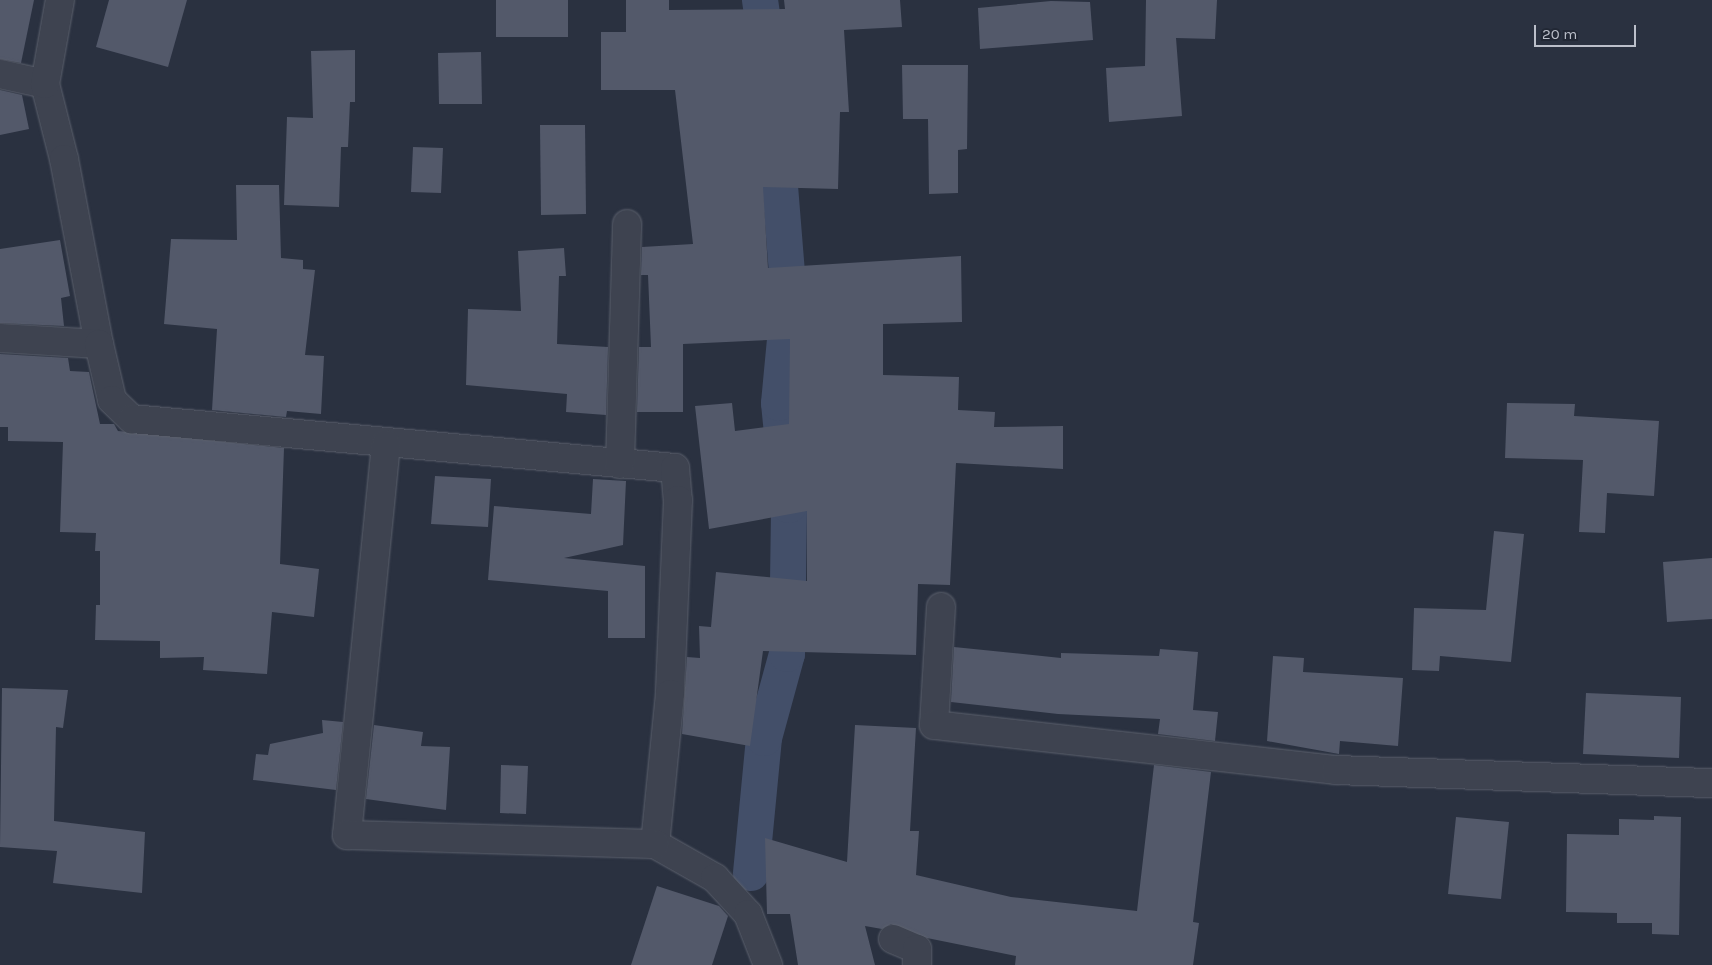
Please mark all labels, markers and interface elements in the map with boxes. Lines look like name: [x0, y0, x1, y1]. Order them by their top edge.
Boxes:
scale bar: [1537, 15, 1640, 47]
text: 20 m: [1542, 25, 1577, 43]

